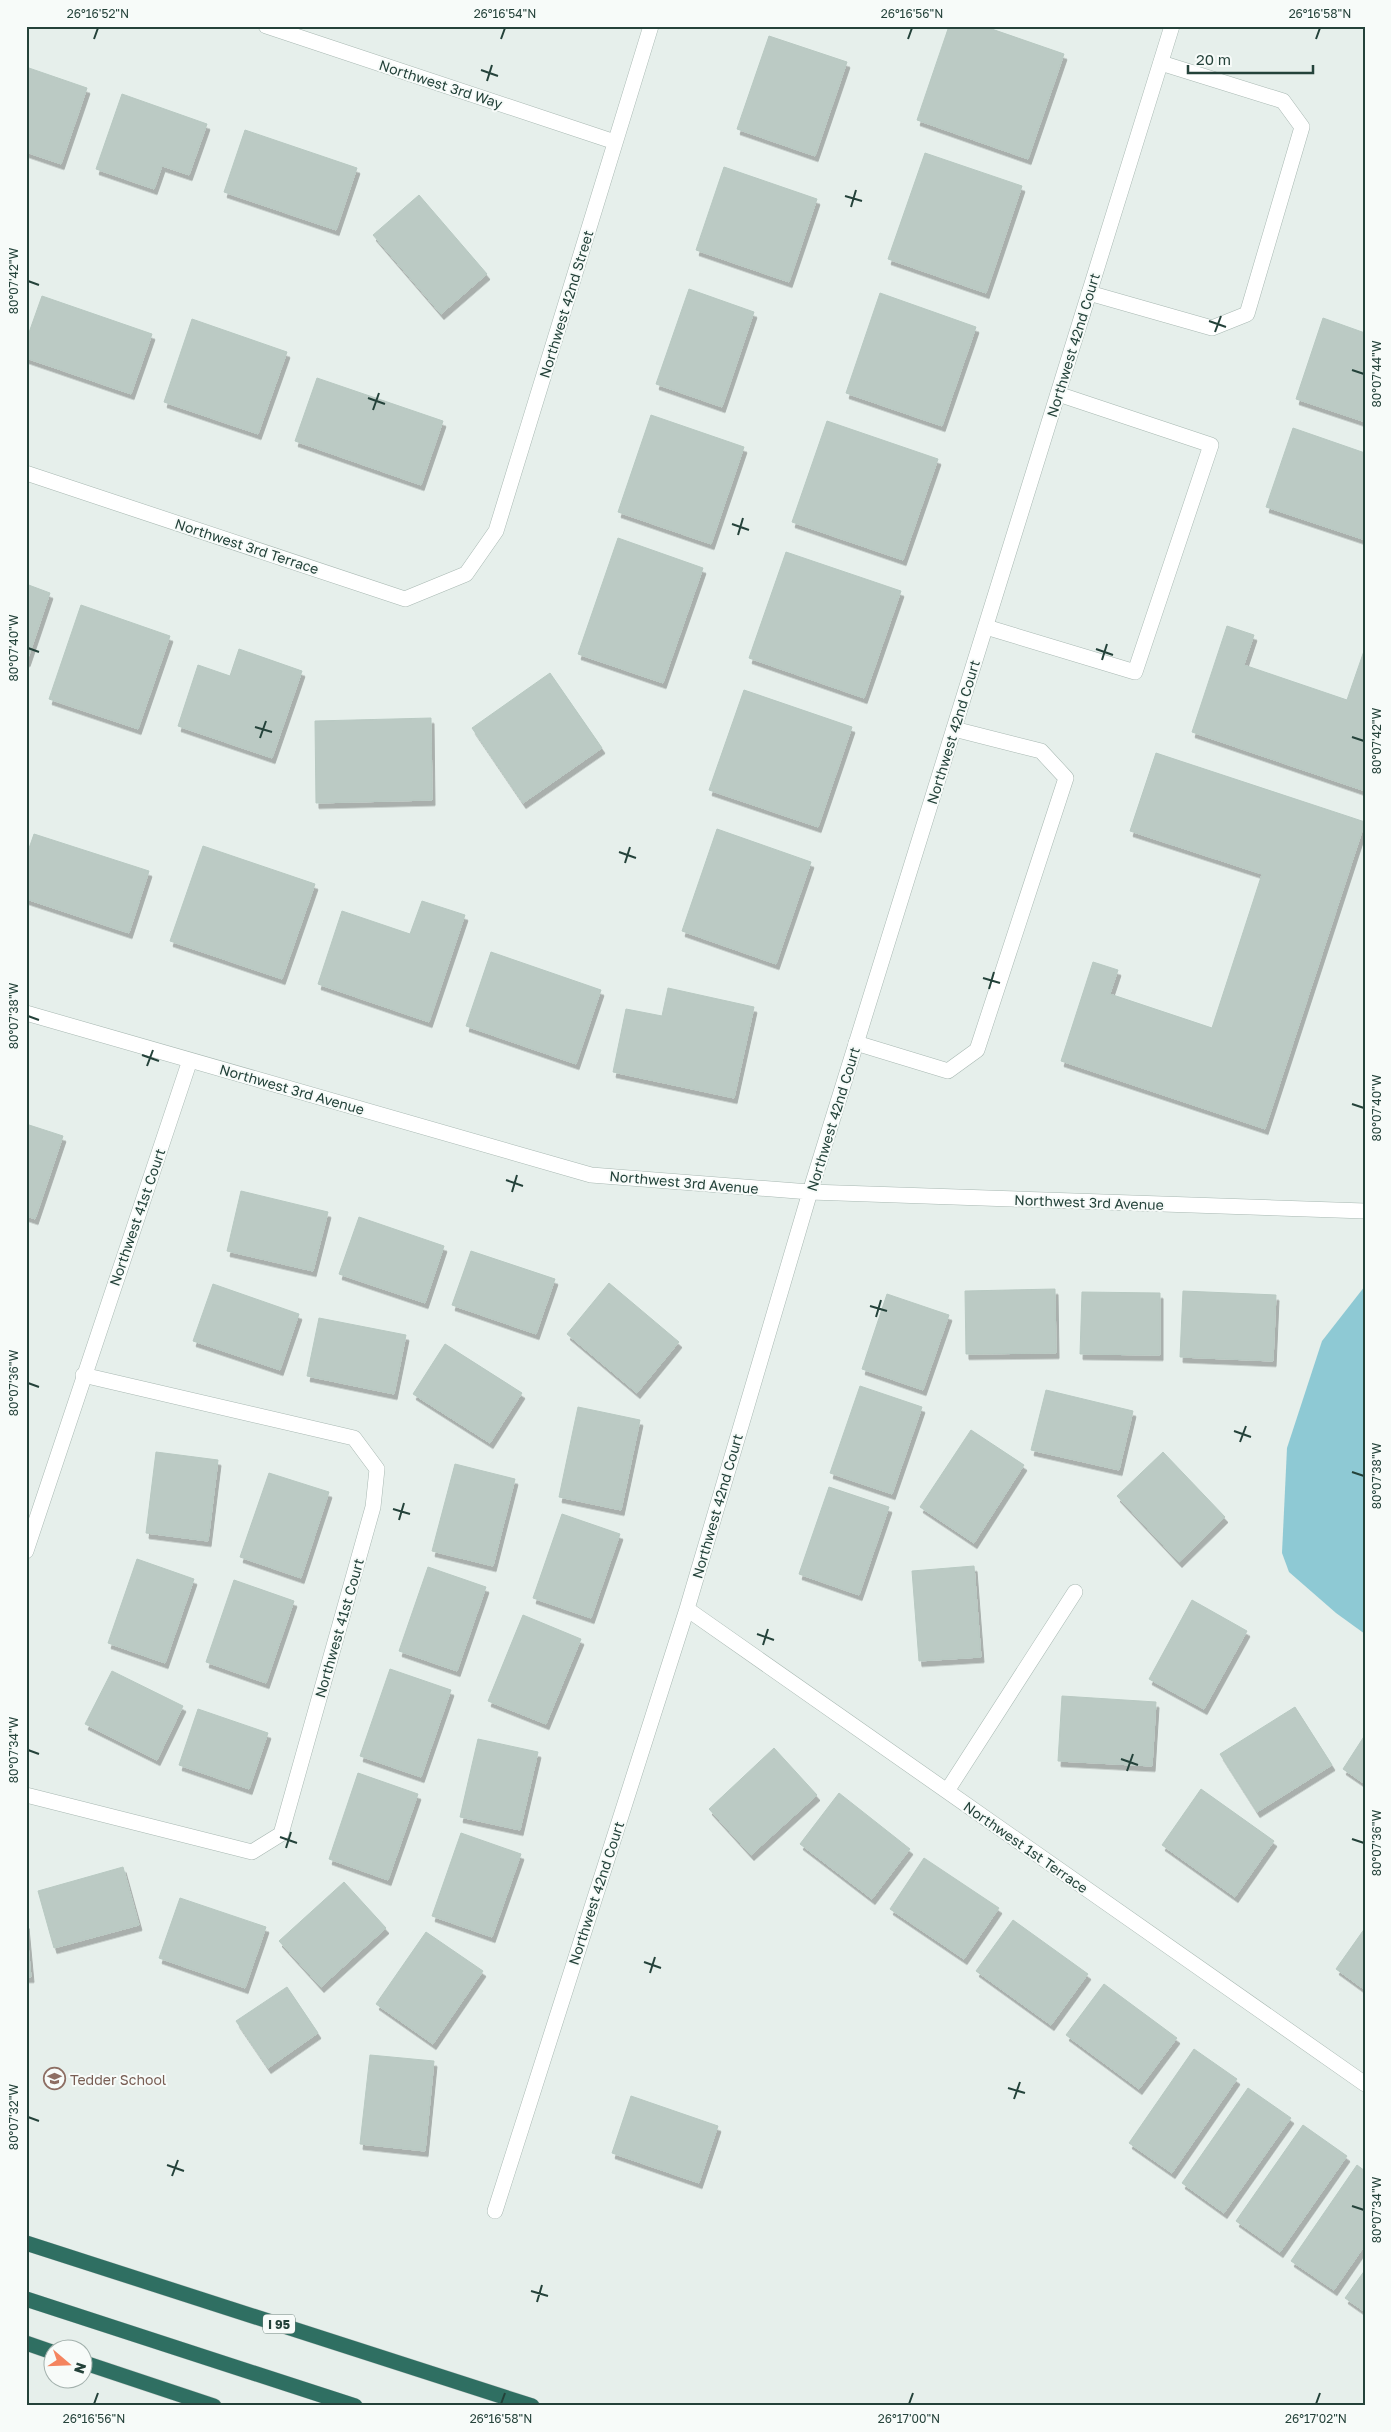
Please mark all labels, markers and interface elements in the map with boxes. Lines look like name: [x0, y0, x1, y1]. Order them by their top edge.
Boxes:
text: 26°16'52"N: [67, 6, 129, 21]
text: 26°16'54"N: [474, 6, 536, 21]
text: 26°16'56"N: [881, 6, 943, 21]
text: 26°16'58"N: [1289, 6, 1351, 21]
scale bar: [1188, 42, 1314, 74]
text: 20 m: [1196, 50, 1231, 68]
street label: Northwest 3rd Way: [377, 56, 505, 112]
street label: Northwest 42nd Street: [535, 228, 597, 380]
text: 80°07'42"W: [6, 247, 21, 314]
street label: Northwest 42nd Court: [1043, 271, 1103, 419]
text: 80°07'44"W: [1369, 340, 1384, 407]
street label: Northwest 3rd Terrace: [173, 515, 321, 577]
text: 80°07'40"W: [6, 614, 21, 682]
street label: Northwest 42nd Court: [923, 658, 983, 806]
text: 80°07'42"W: [1369, 707, 1384, 774]
text: 80°07'38"W: [6, 982, 21, 1049]
street label: Northwest 42nd Court: [803, 1045, 863, 1193]
street label: Northwest 3rd Avenue: [218, 1060, 366, 1118]
text: 80°07'40"W: [1369, 1074, 1384, 1142]
street label: Northwest 41st Court: [105, 1146, 169, 1288]
street label: Northwest 3rd Avenue: [609, 1167, 759, 1197]
street label: Northwest 3rd Avenue: [1014, 1191, 1164, 1213]
text: 80°07'36"W: [6, 1349, 21, 1416]
street label: Northwest 42nd Court: [688, 1432, 746, 1580]
text: 80°07'38"W: [1369, 1442, 1384, 1509]
street label: Northwest 41st Court: [311, 1556, 367, 1700]
text: 80°07'34"W: [6, 1716, 21, 1783]
street label: Northwest 1st Terrace: [961, 1798, 1091, 1896]
text: 80°07'36"W: [1369, 1809, 1384, 1876]
street label: Northwest 42nd Court: [565, 1819, 627, 1967]
school or university icon: Tedder School: [42, 2067, 66, 2091]
place label: Tedder School: [70, 2071, 166, 2088]
text: 80°07'32"W: [6, 2083, 21, 2150]
text: 80°07'34"W: [1369, 2176, 1384, 2243]
road number: I 95: [263, 2314, 295, 2334]
north arrow: [42, 2340, 92, 2390]
text: N: [71, 2361, 91, 2376]
text: 26°16'56"N: [63, 2411, 125, 2426]
text: 26°16'58"N: [470, 2411, 532, 2426]
text: 26°17'00"N: [878, 2411, 940, 2426]
text: 26°17'02"N: [1285, 2411, 1347, 2426]

